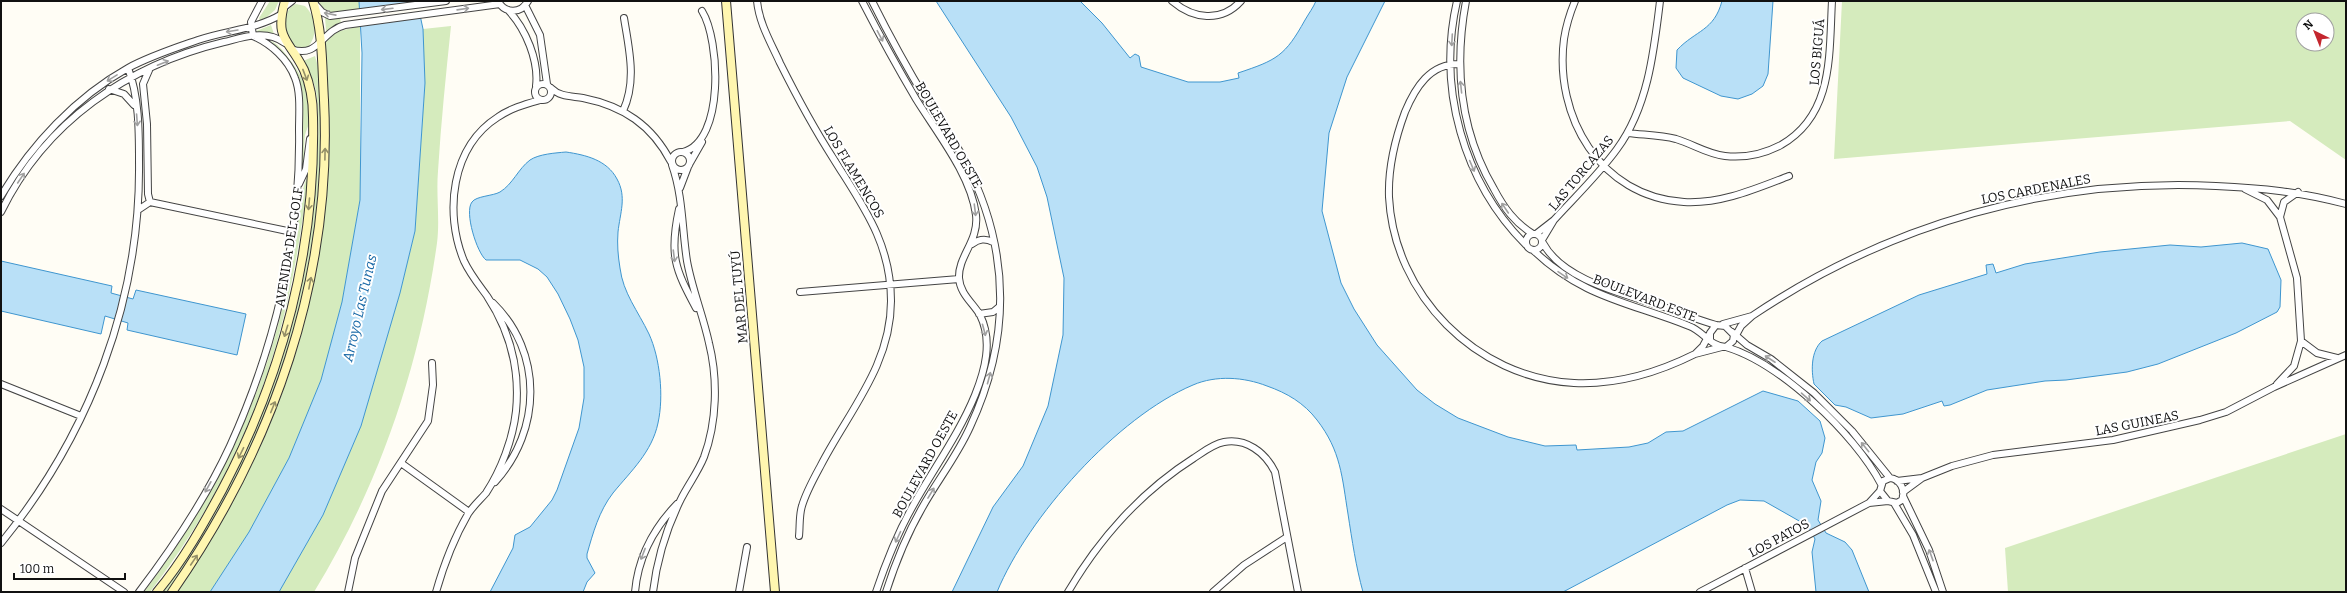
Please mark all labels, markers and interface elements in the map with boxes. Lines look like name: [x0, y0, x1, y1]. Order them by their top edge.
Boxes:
one-way arrow: [456, 5, 469, 13]
one-way arrow: [381, 6, 394, 13]
one-way arrow: [324, 10, 337, 18]
north arrow: [2295, 12, 2335, 52]
street label: LOS BIGUÁ: [1807, 17, 1827, 86]
text: N: [2301, 17, 2316, 33]
one-way arrow: [226, 27, 239, 35]
one-way arrow: [876, 29, 884, 41]
one-way arrow: [1448, 33, 1455, 46]
one-way arrow: [156, 59, 168, 67]
one-way arrow: [302, 68, 310, 80]
one-way arrow: [106, 75, 118, 83]
street label: BOULEVARD OESTE: [913, 79, 985, 191]
one-way arrow: [1457, 81, 1465, 94]
one-way arrow: [133, 113, 140, 126]
street label: LOS FLAMENCOS: [821, 123, 887, 221]
street label: LAS TORCAZAS: [1545, 133, 1617, 213]
one-way arrow: [321, 148, 329, 161]
one-way arrow: [1469, 160, 1477, 172]
street label: LOS CARDENALES: [1980, 171, 2092, 207]
one-way arrow: [17, 172, 25, 184]
street label: AVENIDA DEL GOLF: [272, 186, 306, 308]
one-way arrow: [306, 197, 313, 210]
one-way arrow: [1501, 202, 1509, 213]
one-way arrow: [971, 203, 979, 216]
one-way arrow: [671, 249, 678, 262]
street label: MAR DEL TUYÚ: [727, 250, 751, 344]
water label: Arroyo Las Tunas: [339, 252, 381, 364]
one-way arrow: [1557, 271, 1568, 279]
street label: BOULEVARD ESTE: [1591, 271, 1699, 325]
one-way arrow: [306, 277, 314, 290]
one-way arrow: [981, 324, 988, 337]
one-way arrow: [282, 325, 289, 338]
one-way arrow: [1765, 355, 1776, 364]
one-way arrow: [986, 371, 993, 384]
one-way arrow: [1800, 392, 1811, 401]
one-way arrow: [270, 402, 277, 414]
street label: BOULEVARD OESTE: [889, 408, 961, 520]
street label: LAS GUINEAS: [2094, 408, 2180, 438]
one-way arrow: [1861, 442, 1870, 453]
one-way arrow: [237, 447, 244, 459]
one-way arrow: [203, 481, 211, 493]
one-way arrow: [927, 487, 935, 499]
street label: LOS PATOS: [1746, 516, 1812, 560]
one-way arrow: [894, 530, 901, 542]
one-way arrow: [639, 548, 647, 560]
one-way arrow: [1926, 550, 1934, 562]
one-way arrow: [191, 554, 199, 566]
scale bar: [14, 555, 125, 581]
text: 100 m: [20, 562, 55, 576]

